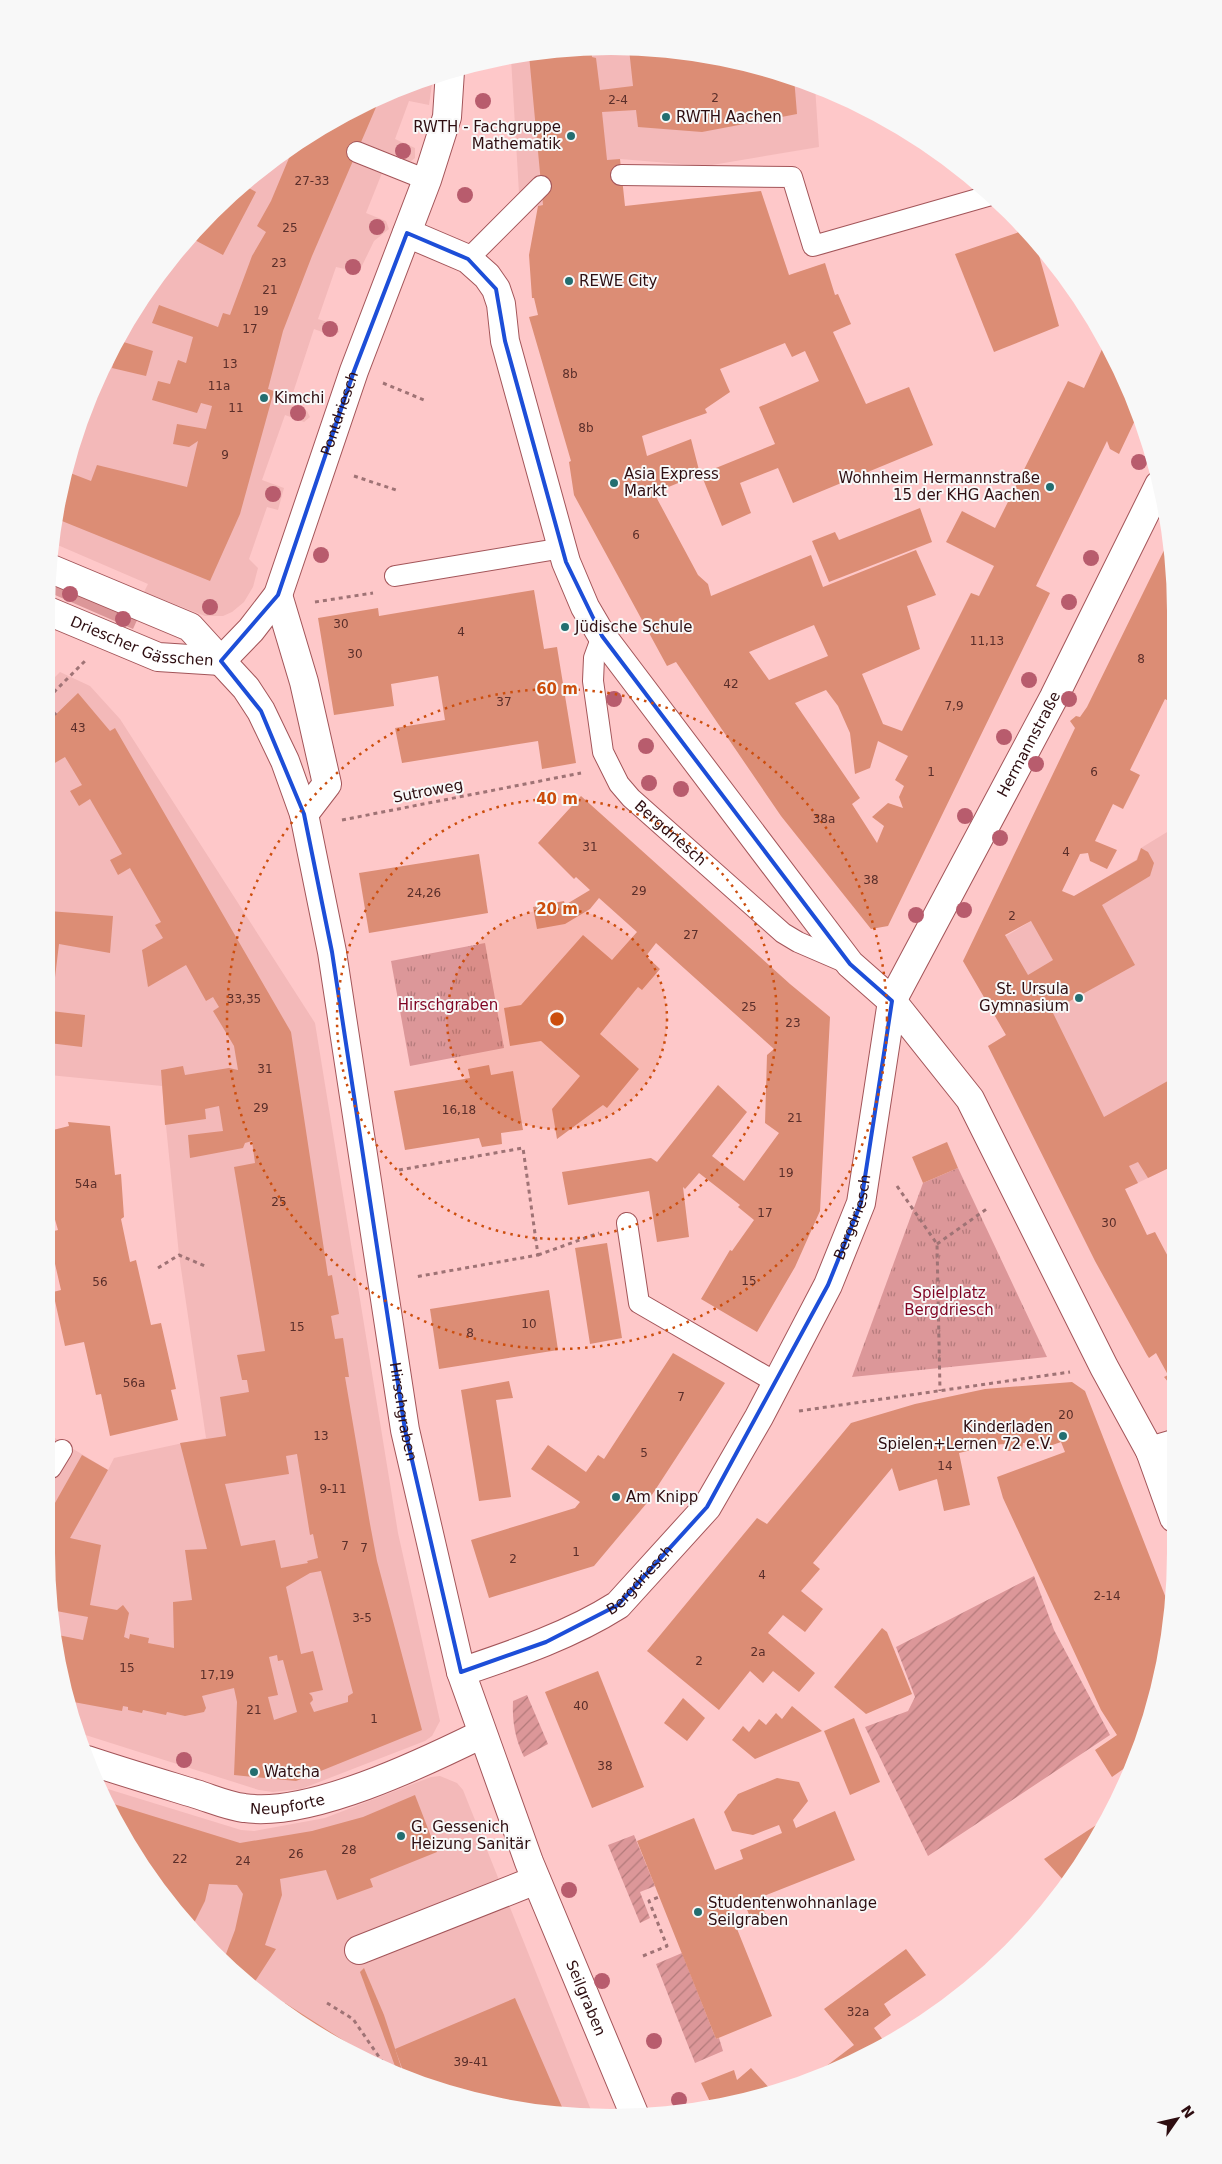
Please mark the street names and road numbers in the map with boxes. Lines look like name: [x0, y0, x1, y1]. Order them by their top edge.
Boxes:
street label: Pontdriesch: [317, 369, 362, 458]
street label: Driescher Gässchen: [68, 612, 214, 670]
street label: Hermannstraße: [993, 689, 1064, 800]
street label: Sutroweg: [391, 775, 465, 807]
street label: Bergdriesch: [631, 796, 710, 869]
street label: Bergdriesch: [830, 1173, 874, 1263]
street label: Hirschgraben: [386, 1361, 421, 1463]
street label: Bergdriesch: [603, 1541, 677, 1619]
street label: Neupforte: [250, 1790, 327, 1818]
street label: Seilgraben: [562, 1958, 610, 2039]

